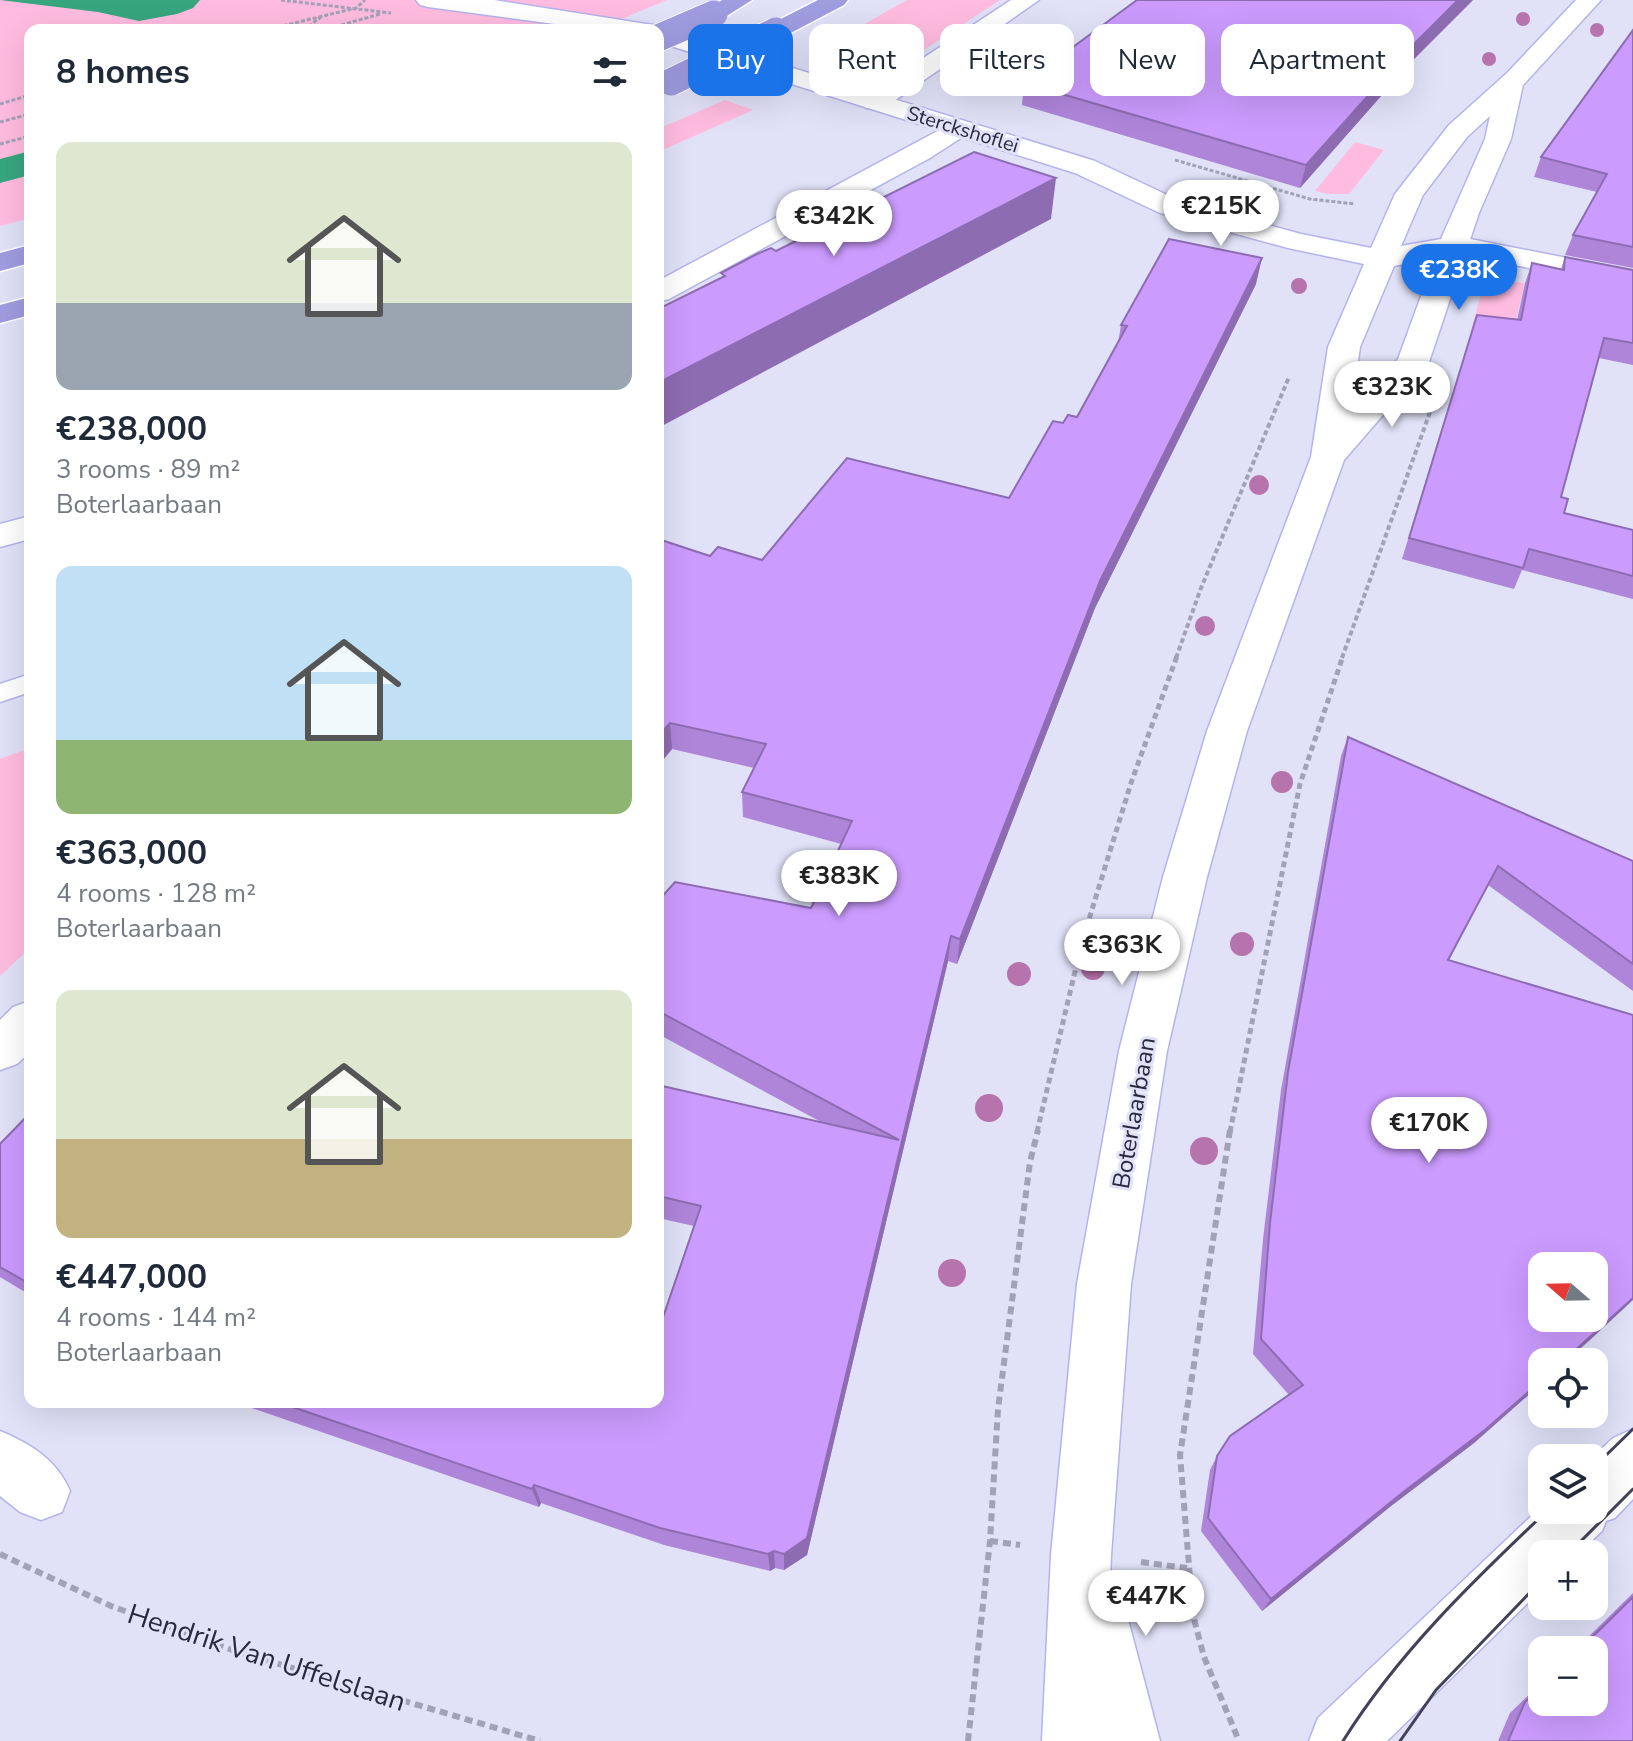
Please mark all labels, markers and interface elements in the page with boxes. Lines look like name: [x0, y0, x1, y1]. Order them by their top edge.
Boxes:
chip: Buy: [688, 24, 793, 96]
chip: Rent: [809, 24, 924, 96]
chip: Filters: [940, 24, 1074, 96]
chip: New: [1090, 24, 1205, 96]
chip: Apartment: [1221, 24, 1414, 96]
text: 8 homes: [56, 49, 190, 95]
icon: filters: [588, 50, 632, 94]
street label: Sterckshoflei: [904, 100, 1022, 159]
pin: €215K: [1165, 180, 1277, 248]
text: €215K: [1181, 188, 1261, 223]
pin: €342K: [778, 190, 890, 258]
icon: home: [272, 194, 416, 338]
text: €342K: [794, 198, 874, 233]
pin: €238K: [1403, 244, 1515, 312]
text: €238K: [1419, 252, 1499, 287]
pin: €323K: [1336, 361, 1448, 429]
text: €323K: [1352, 369, 1432, 404]
text: €238,000: [56, 406, 207, 452]
text: 3 rooms · 89 m²: [56, 452, 240, 487]
text: Boterlaarbaan: [56, 487, 222, 522]
icon: home: [272, 618, 416, 762]
text: €363,000: [56, 830, 207, 876]
pin: €383K: [783, 850, 895, 918]
text: €383K: [799, 858, 879, 893]
text: 4 rooms · 128 m²: [56, 876, 256, 911]
text: Boterlaarbaan: [56, 911, 222, 946]
pin: €363K: [1066, 919, 1178, 987]
text: €363K: [1082, 927, 1162, 962]
street label: Boterlaarbaan: [1105, 1035, 1163, 1191]
icon: home: [272, 1042, 416, 1186]
pin: €170K: [1373, 1097, 1485, 1165]
text: €170K: [1389, 1105, 1469, 1140]
north arrow: [1528, 1252, 1608, 1332]
map controls: [1528, 1252, 1608, 1716]
text: €447,000: [56, 1254, 207, 1300]
text: 4 rooms · 144 m²: [56, 1300, 256, 1335]
text: Boterlaarbaan: [56, 1335, 222, 1370]
button: locate: [1528, 1348, 1608, 1428]
button: layers: [1528, 1444, 1608, 1524]
button: +: [1528, 1540, 1608, 1620]
pin: €447K: [1090, 1570, 1202, 1638]
text: €447K: [1106, 1578, 1186, 1613]
street label: Hendrik Van Uffelslaan: [123, 1595, 411, 1721]
button: −: [1528, 1636, 1608, 1716]

